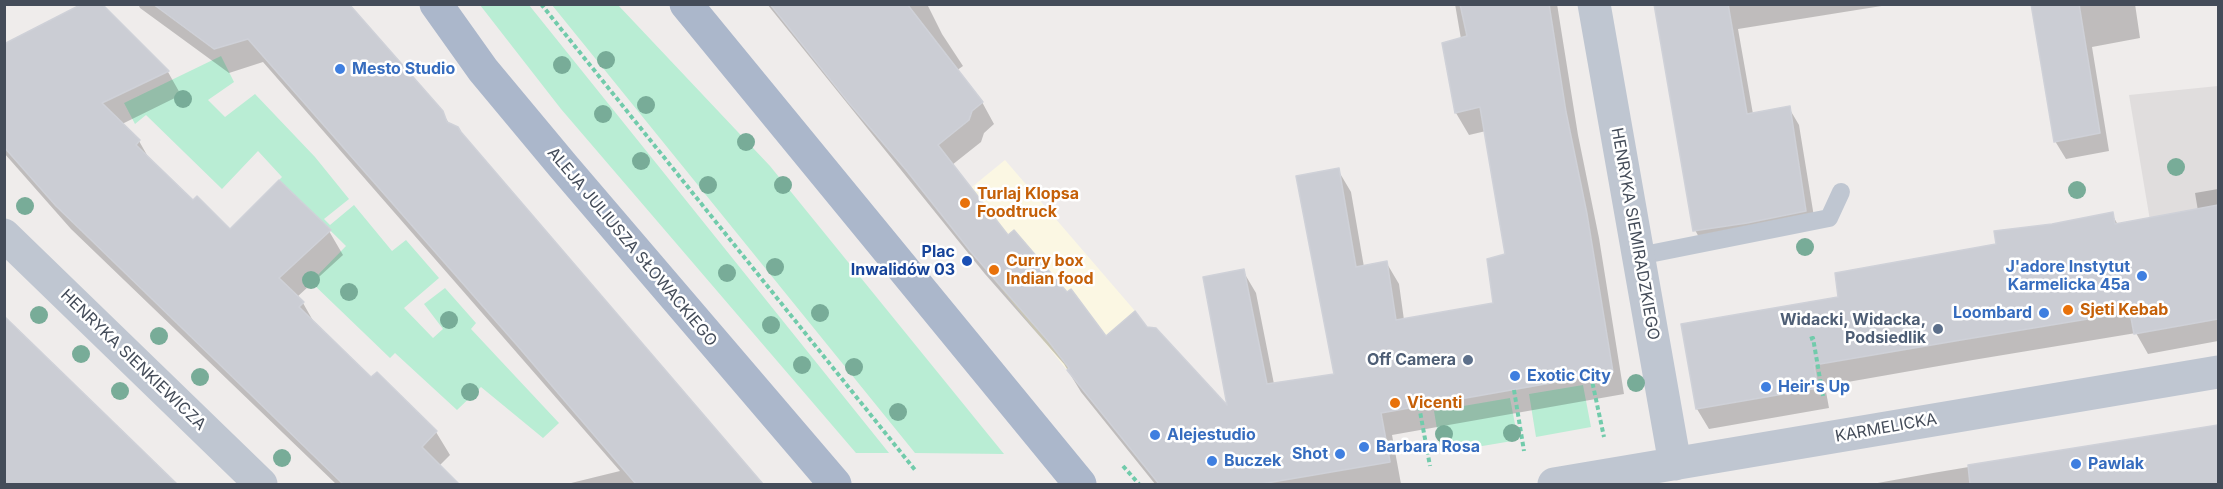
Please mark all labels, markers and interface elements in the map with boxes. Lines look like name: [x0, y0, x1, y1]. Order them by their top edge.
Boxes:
place label: Mesto Studio: [352, 59, 455, 79]
marker: Mesto Studio: [333, 62, 347, 76]
street label: HENRYKA SIEMIRADZKIEGO: [1607, 126, 1663, 342]
street label: ALEJA JULIUSZA SŁOWACKIEGO: [543, 144, 721, 350]
place label: Turlaj Klopsa Foodtruck: [977, 184, 1079, 222]
marker: Turlaj Klopsa Foodtruck: [958, 196, 972, 210]
place label: Plac Inwalidów 03: [851, 242, 955, 280]
place label: Curry box Indian food: [1006, 251, 1094, 289]
marker: Plac Inwalidów 03: [960, 254, 974, 268]
place label: J'adore Instytut Karmelicka 45a: [2005, 257, 2130, 295]
marker: Curry box Indian food: [987, 263, 1001, 277]
marker: J'adore Instytut Karmelicka 45a: [2135, 269, 2149, 283]
street label: HENRYKA SIENKIEWICZA: [56, 286, 210, 434]
place label: Sjeti Kebab: [2080, 300, 2168, 320]
place label: Loombard: [1953, 303, 2032, 323]
marker: Sjeti Kebab: [2061, 303, 2075, 317]
marker: Loombard: [2037, 306, 2051, 320]
place label: Widacki, Widacka, Podsiedlik: [1780, 310, 1926, 348]
marker: Widacki, Widacka, Podsiedlik: [1931, 322, 1945, 336]
place label: Off Camera: [1367, 350, 1456, 370]
marker: Off Camera: [1461, 353, 1475, 367]
place label: Exotic City: [1527, 366, 1611, 386]
marker: Exotic City: [1508, 369, 1522, 383]
place label: Heir's Up: [1778, 377, 1850, 397]
marker: Heir's Up: [1759, 380, 1773, 394]
place label: Vicenti: [1407, 393, 1462, 413]
marker: Vicenti: [1388, 396, 1402, 410]
street label: KARMELICKA: [1834, 410, 1938, 446]
place label: Alejestudio: [1167, 425, 1256, 445]
marker: Alejestudio: [1148, 428, 1162, 442]
place label: Barbara Rosa: [1376, 437, 1480, 457]
marker: Barbara Rosa: [1357, 440, 1371, 454]
place label: Shot: [1292, 444, 1328, 464]
marker: Shot: [1333, 447, 1347, 461]
place label: Buczek: [1224, 451, 1281, 471]
marker: Buczek: [1205, 454, 1219, 468]
place label: Pawlak: [2088, 454, 2144, 474]
marker: Pawlak: [2069, 457, 2083, 471]

